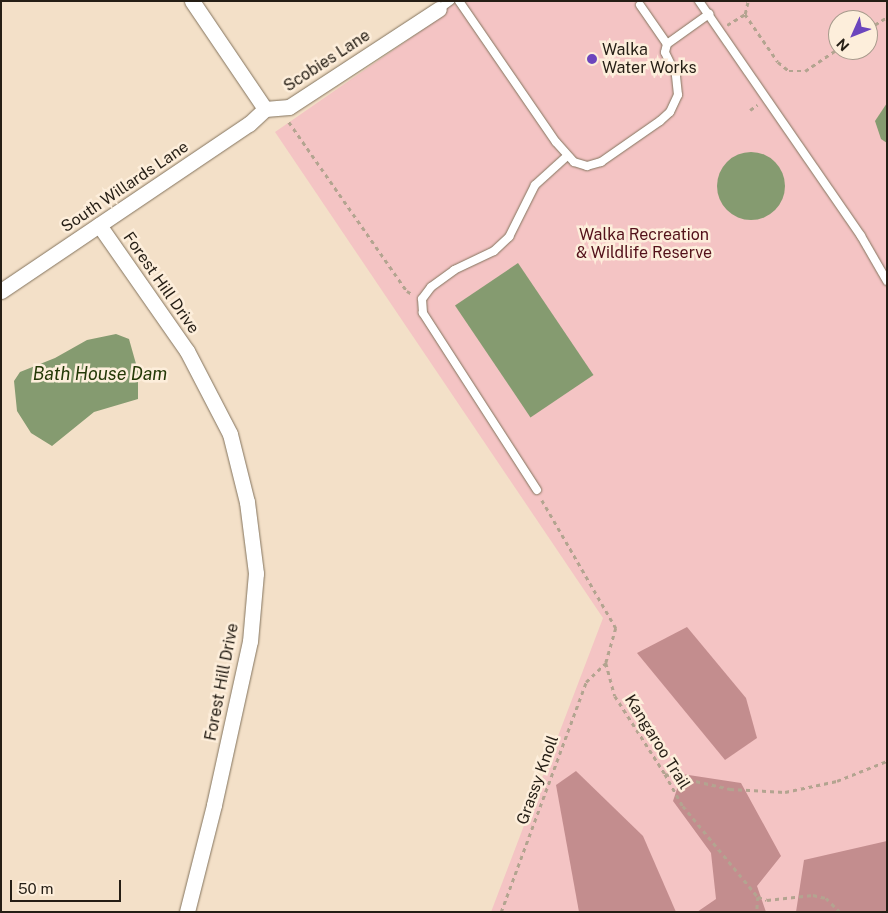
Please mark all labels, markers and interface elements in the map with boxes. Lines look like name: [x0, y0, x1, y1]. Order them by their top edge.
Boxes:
north arrow: [828, 10, 878, 60]
street label: Scobies Lane: [280, 26, 374, 96]
text: N: [833, 35, 852, 54]
place label: Walka Water Works: [602, 40, 697, 78]
marker: Walka Water Works: [586, 53, 598, 65]
street label: South Willards Lane: [58, 137, 192, 237]
park label: Walka Recreation & Wildlife Reserve: [576, 225, 712, 263]
street label: Forest Hill Drive: [119, 229, 203, 337]
water label: Bath House Dam: [33, 363, 167, 385]
street label: Forest Hill Drive: [201, 622, 243, 742]
street label: Kangaroo Trail: [620, 691, 694, 793]
street label: Grassy Knoll: [513, 733, 563, 827]
scale bar: [12, 870, 124, 902]
text: 50 m: [18, 880, 53, 897]

